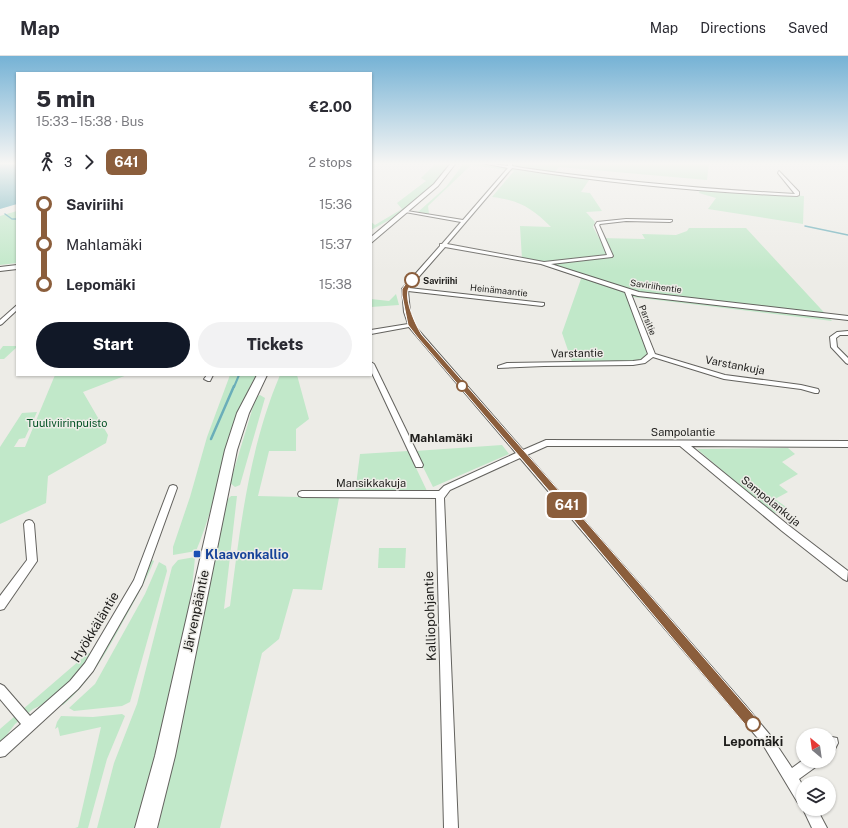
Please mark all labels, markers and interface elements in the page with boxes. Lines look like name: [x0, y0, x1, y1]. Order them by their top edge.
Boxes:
text: Map: [20, 17, 60, 39]
text: Map: [650, 20, 678, 36]
text: Directions: [700, 20, 766, 36]
text: Saved: [788, 20, 828, 36]
text: 5 min: [36, 86, 95, 112]
text: €2.00: [309, 98, 352, 115]
text: 15:33 – 15:38 · Bus: [36, 114, 144, 129]
icon: walk: [36, 151, 58, 173]
icon: forward: [78, 151, 100, 173]
text: 641: [114, 154, 139, 170]
text: 3: [64, 155, 72, 170]
text: 2 stops: [308, 155, 352, 170]
text: Saviriihi: [66, 196, 124, 213]
text: 15:36: [319, 197, 352, 212]
text: Mahlamäki: [66, 236, 142, 253]
text: 15:37: [320, 237, 352, 252]
marker: Saviriihi: [404, 272, 420, 288]
place label: Saviriihi: [423, 275, 458, 286]
text: Lepomäki: [66, 276, 135, 293]
text: 15:38: [319, 277, 352, 292]
street label: Saviriihentie: [630, 277, 682, 295]
street label: Heinämaantie: [470, 282, 528, 298]
street label: Parsitie: [637, 303, 659, 337]
button: Start: [36, 322, 190, 368]
button: Tickets: [198, 322, 352, 368]
street label: Varstantie: [551, 347, 603, 359]
street label: Varstankuja: [704, 353, 766, 377]
unlabelled marker: [456, 380, 468, 392]
park label: Tuuliviirinpuisto: [27, 417, 107, 429]
street label: Sampolantie: [651, 426, 715, 438]
district label: Mahlamäki: [409, 431, 473, 445]
street label: Sampolankuja: [739, 473, 803, 529]
street label: Mansikkakuja: [336, 477, 406, 489]
line badge: 641: [544, 492, 590, 518]
text: 641: [555, 497, 579, 513]
place label: Klaavonkallio: [205, 547, 289, 562]
marker: Klaavonkallio: [192, 549, 202, 559]
street label: Järvenpääntie: [180, 569, 212, 653]
street label: Kalliopohjantie: [421, 571, 439, 661]
street label: Hyökkäläntie: [68, 589, 122, 665]
marker: Lepomäki: [745, 716, 761, 732]
north arrow: [796, 728, 836, 768]
map controls: [796, 728, 836, 816]
place label: Lepomäki: [723, 734, 783, 749]
button: layers: [796, 776, 836, 816]

